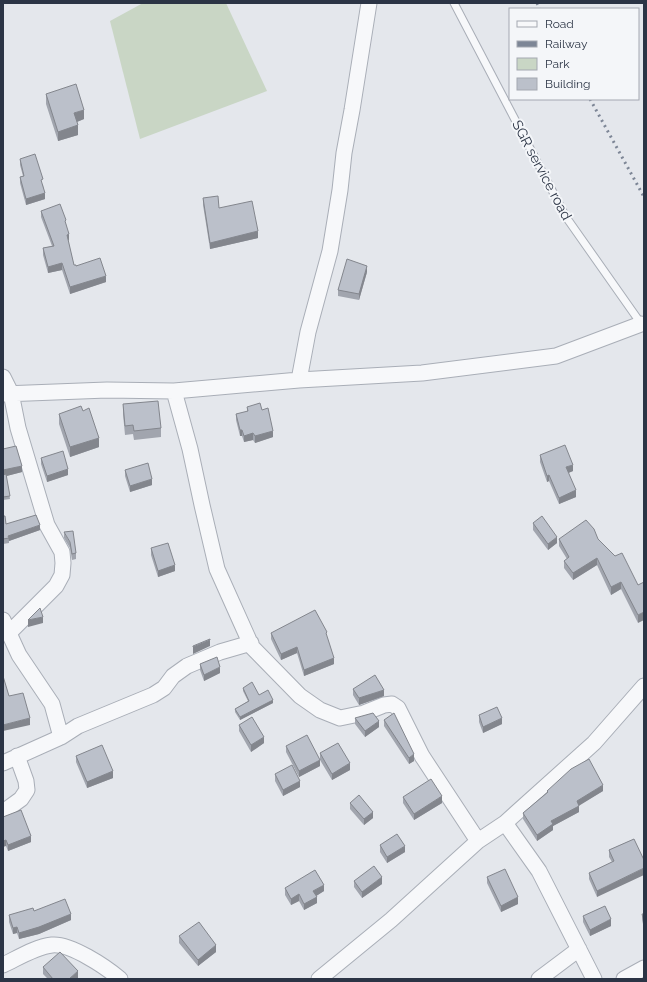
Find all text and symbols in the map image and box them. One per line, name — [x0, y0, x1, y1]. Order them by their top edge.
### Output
legend — [509, 8, 639, 100]
text: Road — [545, 17, 574, 31]
text: Railway — [545, 37, 588, 51]
text: Park — [545, 57, 570, 71]
text: Building — [545, 77, 591, 91]
street label: SGR service road — [509, 118, 575, 222]

